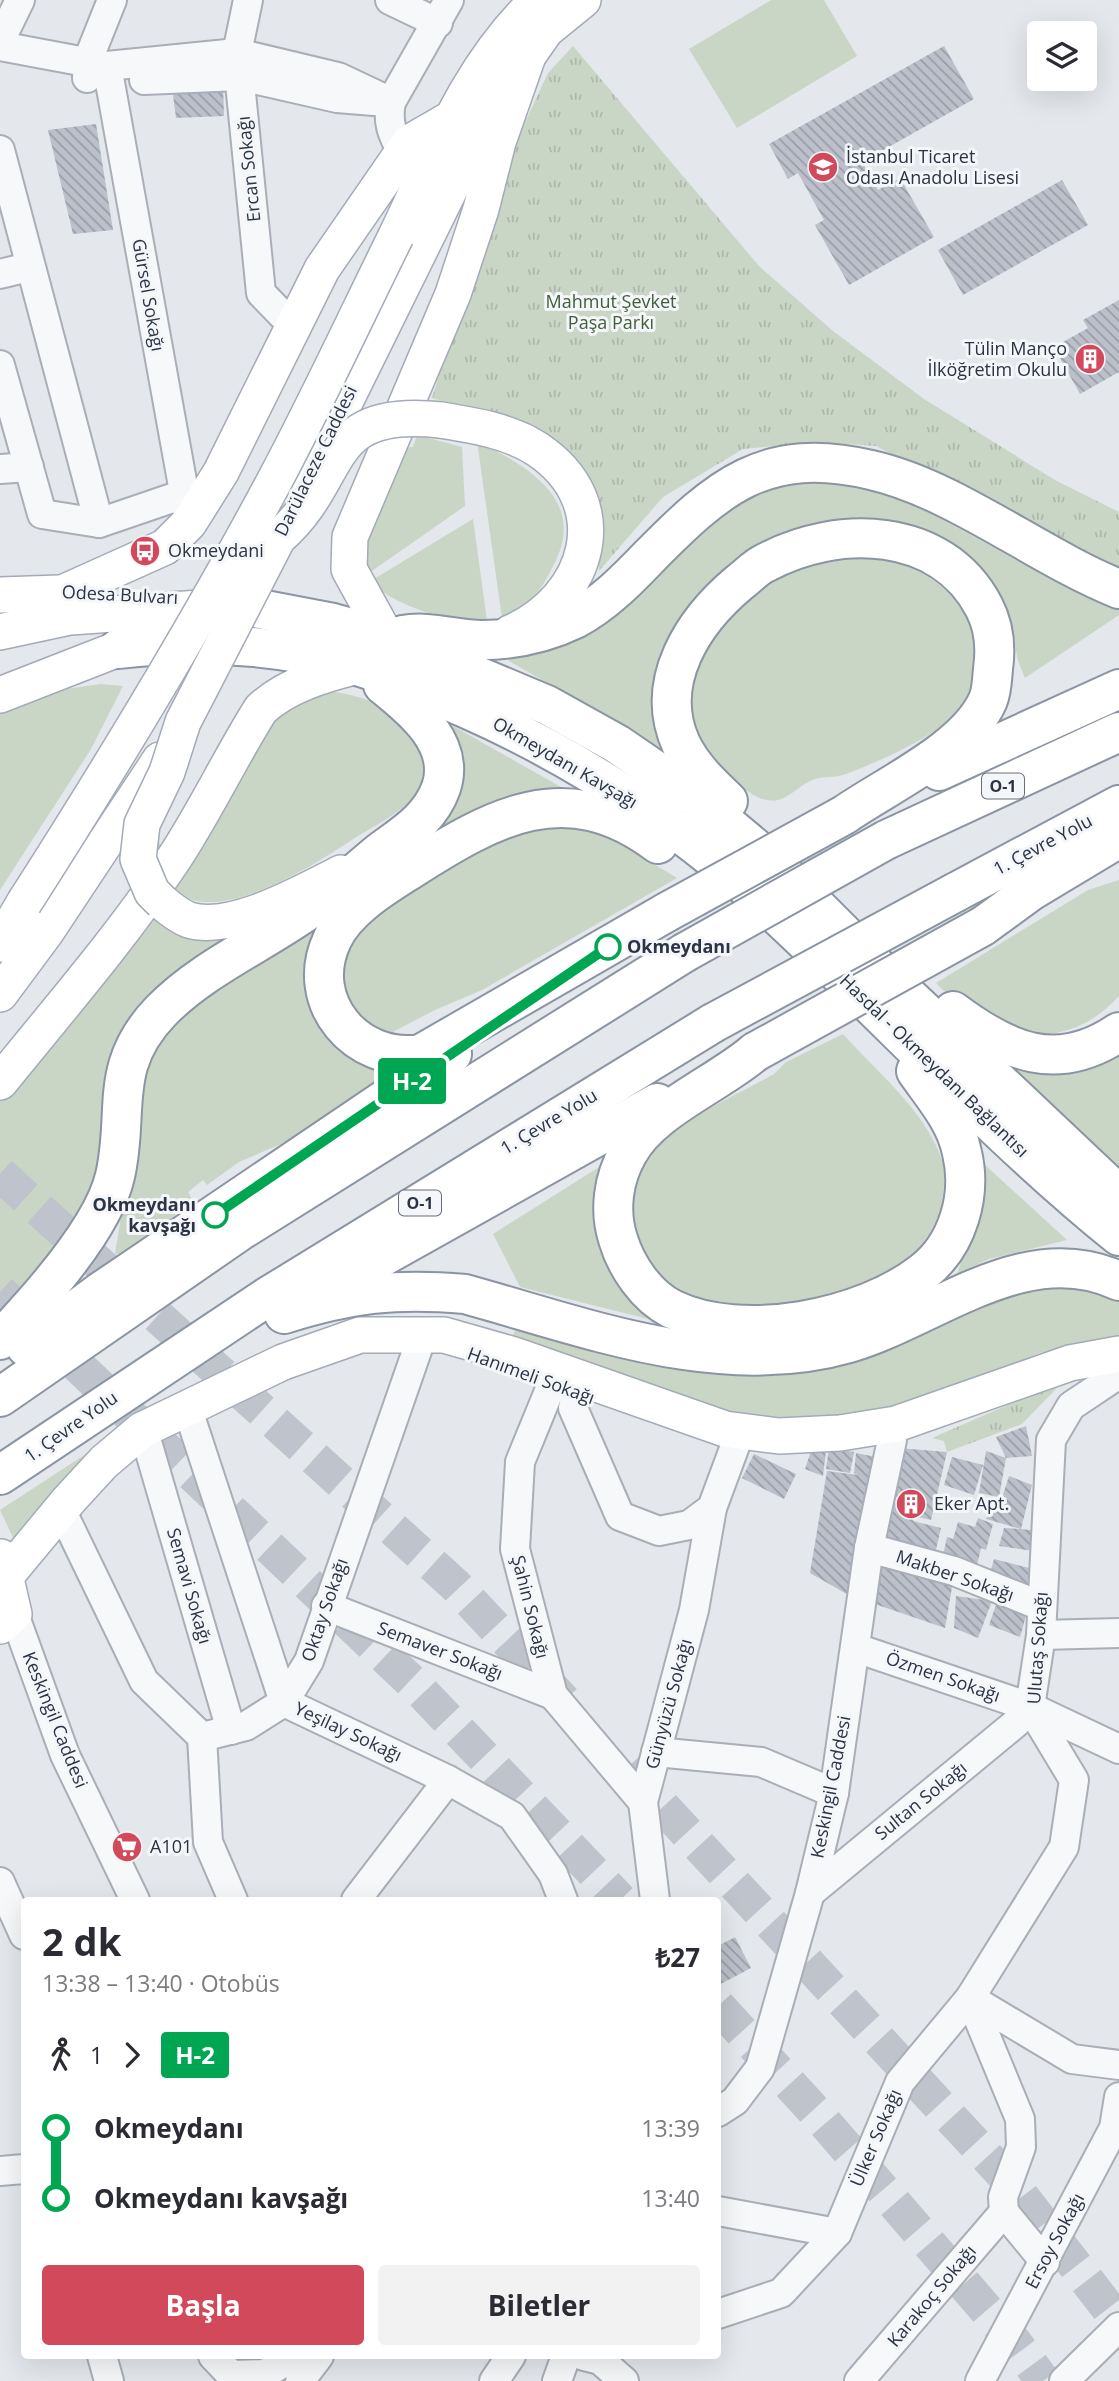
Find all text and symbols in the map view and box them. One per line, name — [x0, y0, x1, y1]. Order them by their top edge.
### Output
map controls — [1027, 21, 1097, 91]
button: layers — [1027, 21, 1097, 91]
street label: Ercan Sokağı — [231, 115, 265, 223]
place label: İstanbul Ticaret Odası Anadolu Lisesi — [846, 144, 1019, 189]
school or university icon: İstanbul Ticaret Odası Anadolu Lisesi — [806, 150, 840, 184]
street label: Gürsel Sokağı — [127, 237, 171, 353]
park label: Mahmut Şevket Paşa Parkı — [546, 289, 676, 334]
place label: Tülin Manço İlköğretim Okulu — [928, 336, 1067, 381]
building icon: Tülin Manço İlköğretim Okulu — [1073, 342, 1107, 376]
street label: Darülaceze Caddesi — [268, 381, 362, 540]
bus stop icon: Okmeydani — [128, 534, 162, 568]
place label: Okmeydani — [168, 538, 264, 562]
street label: Odesa Bulvarı — [61, 579, 179, 609]
street label: Okmeydanı Kavşağı — [489, 711, 642, 813]
road number: O-1 — [982, 774, 1024, 799]
street label: 1. Çevre Yolu — [989, 808, 1096, 880]
marker: Okmeydanı — [595, 934, 621, 960]
place label: Okmeydanı — [627, 934, 731, 958]
street label: Hasdal - Okmeydanı Bağlantısı — [835, 968, 1034, 1162]
line badge: H-2 — [372, 1058, 452, 1104]
text: H-2 — [392, 1064, 432, 1097]
street label: 1. Çevre Yolu — [496, 1083, 601, 1159]
road number: O-1 — [399, 1190, 441, 1216]
place label: Okmeydanı kavşağı — [92, 1192, 196, 1237]
marker: Okmeydanı kavşağı — [202, 1202, 228, 1228]
street label: Hanımeli Sokağı — [464, 1341, 598, 1409]
street label: 1. Çevre Yolu — [19, 1385, 122, 1467]
building icon: Eker Apt. — [894, 1487, 928, 1521]
place label: Eker Apt. — [934, 1491, 1009, 1515]
street label: Semavi Sokağı — [162, 1525, 218, 1646]
street label: Makber Sokağı — [893, 1544, 1018, 1606]
street label: Şahin Sokağı — [507, 1553, 555, 1661]
street label: Oktay Sokağı — [295, 1555, 353, 1665]
street label: Ulutaş Sokağı — [1021, 1591, 1053, 1705]
street label: Semaver Sokağı — [374, 1615, 506, 1685]
street label: Günyüzü Sokağı — [639, 1636, 697, 1771]
street label: Özmen Sokağı — [883, 1645, 1004, 1707]
street label: Keskingil Caddesi — [18, 1648, 94, 1791]
street label: Yeşilay Sokağı — [291, 1696, 406, 1766]
street label: Keskingil Caddesi — [804, 1713, 856, 1860]
street label: Sultan Sokağı — [869, 1756, 971, 1845]
supermarket icon: A101 — [110, 1830, 144, 1864]
place label: A101 — [150, 1834, 192, 1858]
text: 2 dk — [42, 1915, 121, 1967]
text: ₺27 — [655, 1939, 700, 1975]
text: 13:38 – 13:40 · Otobüs — [42, 1967, 280, 1999]
icon: walk — [42, 2036, 80, 2074]
icon: forward — [113, 2036, 151, 2074]
text: H-2 — [175, 2038, 215, 2071]
text: 1 — [90, 2039, 103, 2071]
street label: Ülker Sokağı — [844, 2085, 906, 2190]
text: Okmeydanı — [94, 2110, 244, 2146]
text: 13:39 — [641, 2112, 700, 2144]
text: Okmeydanı kavşağı — [94, 2180, 348, 2216]
text: 13:40 — [641, 2182, 700, 2214]
street label: Ersoy Sokağı — [1019, 2189, 1089, 2292]
street label: Karakoç Sokağı — [881, 2239, 981, 2352]
button: Başla — [42, 2265, 364, 2345]
button: Biletler — [378, 2265, 700, 2345]

